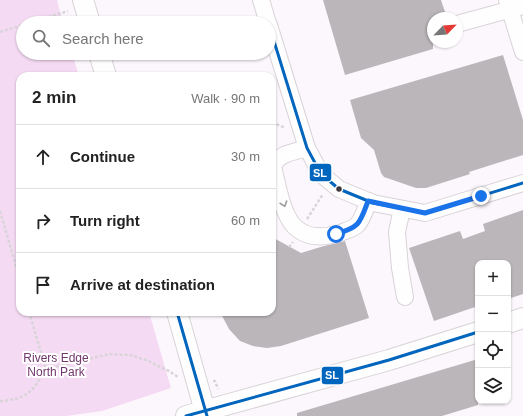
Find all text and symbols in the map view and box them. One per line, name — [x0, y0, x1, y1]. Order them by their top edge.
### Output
north arrow — [427, 12, 463, 48]
search box — [16, 16, 276, 60]
icon: search — [30, 27, 52, 49]
text: Search here — [62, 30, 144, 47]
text: 2 min — [32, 88, 76, 107]
text: Walk · 90 m — [191, 91, 260, 106]
icon: ahead — [32, 146, 54, 168]
text: Continue — [70, 148, 135, 165]
text: 30 m — [231, 149, 260, 164]
line badge: SL — [309, 163, 332, 182]
text: SL — [313, 167, 327, 179]
unlabelled marker — [334, 184, 344, 194]
route end — [472, 187, 490, 205]
one-way arrow — [279, 201, 288, 208]
icon: right — [32, 210, 54, 232]
text: Turn right — [70, 212, 140, 229]
text: 60 m — [231, 213, 260, 228]
route start — [327, 225, 345, 243]
map controls — [475, 260, 511, 404]
button: + — [475, 260, 511, 296]
icon: arrive — [32, 274, 54, 296]
text: Arrive at destination — [70, 276, 215, 293]
button: − — [475, 296, 511, 332]
button: locate — [475, 332, 511, 368]
park label: Rivers Edge North Park — [23, 351, 89, 379]
line badge: SL — [321, 366, 344, 385]
button: layers — [475, 368, 511, 404]
text: SL — [325, 369, 339, 381]

